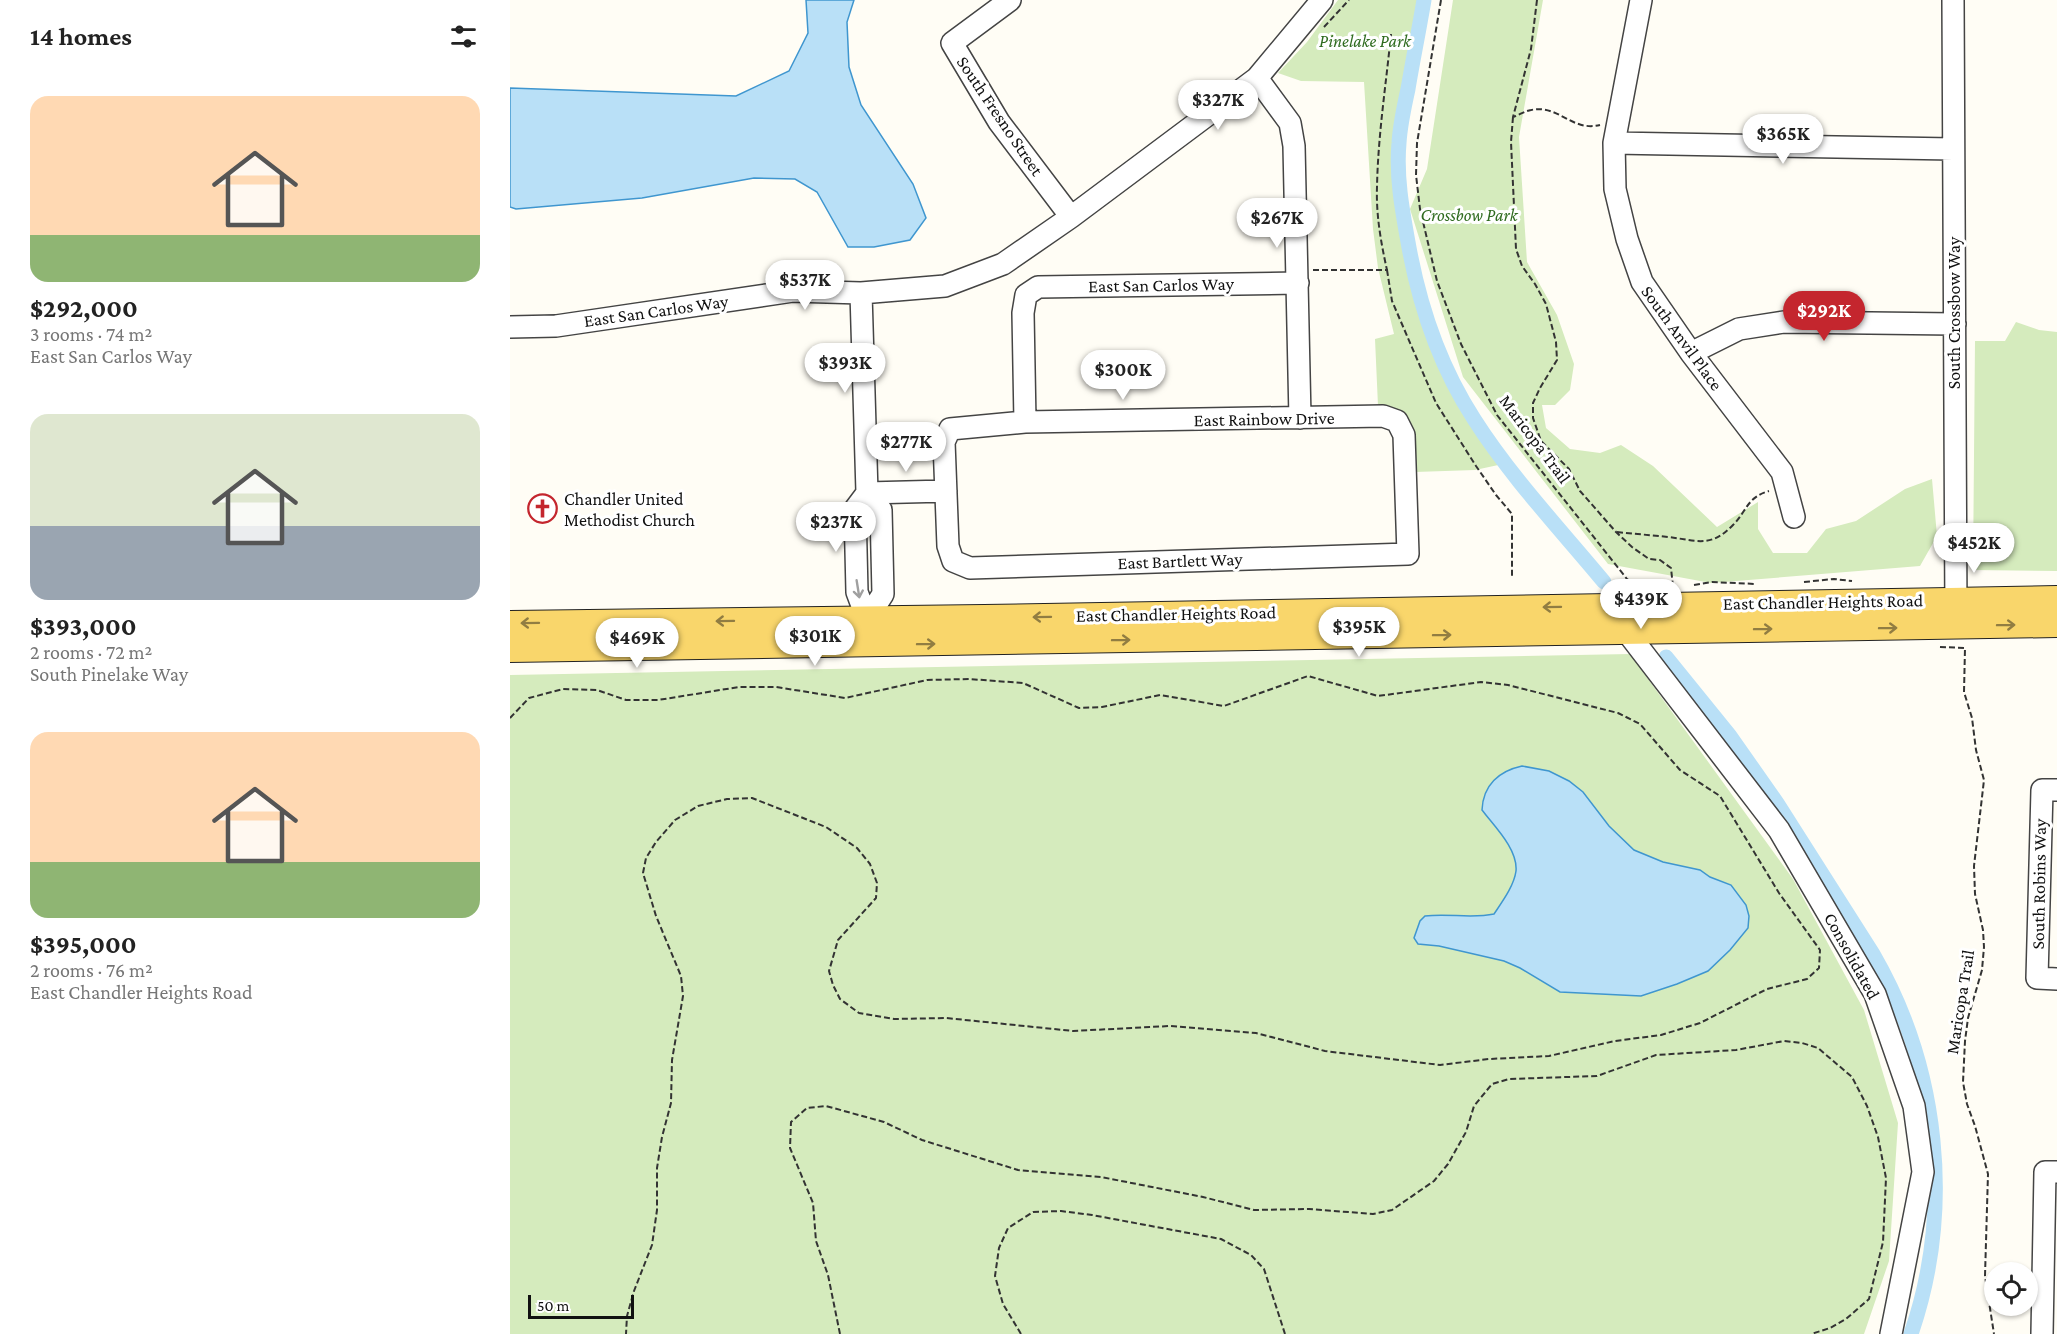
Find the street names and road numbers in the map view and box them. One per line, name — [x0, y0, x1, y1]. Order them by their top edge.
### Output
street label: South Fresno Street — [953, 52, 1048, 180]
street label: South Crossbow Way — [1944, 236, 1964, 389]
street label: East San Carlos Way — [1088, 274, 1235, 296]
street label: South Anvil Place — [1637, 282, 1727, 394]
street label: East San Carlos Way — [582, 291, 730, 331]
street label: Maricopa Trail — [1495, 391, 1575, 487]
street label: East Rainbow Drive — [1193, 408, 1335, 430]
street label: East Bartlett Way — [1117, 549, 1244, 573]
street label: East Chandler Heights Road — [1723, 590, 1924, 614]
street label: East Chandler Heights Road — [1076, 602, 1277, 626]
street label: South Robins Way — [2028, 818, 2050, 950]
street label: Consolidated — [1820, 909, 1884, 1003]
street label: Maricopa Trail — [1942, 948, 1978, 1056]

